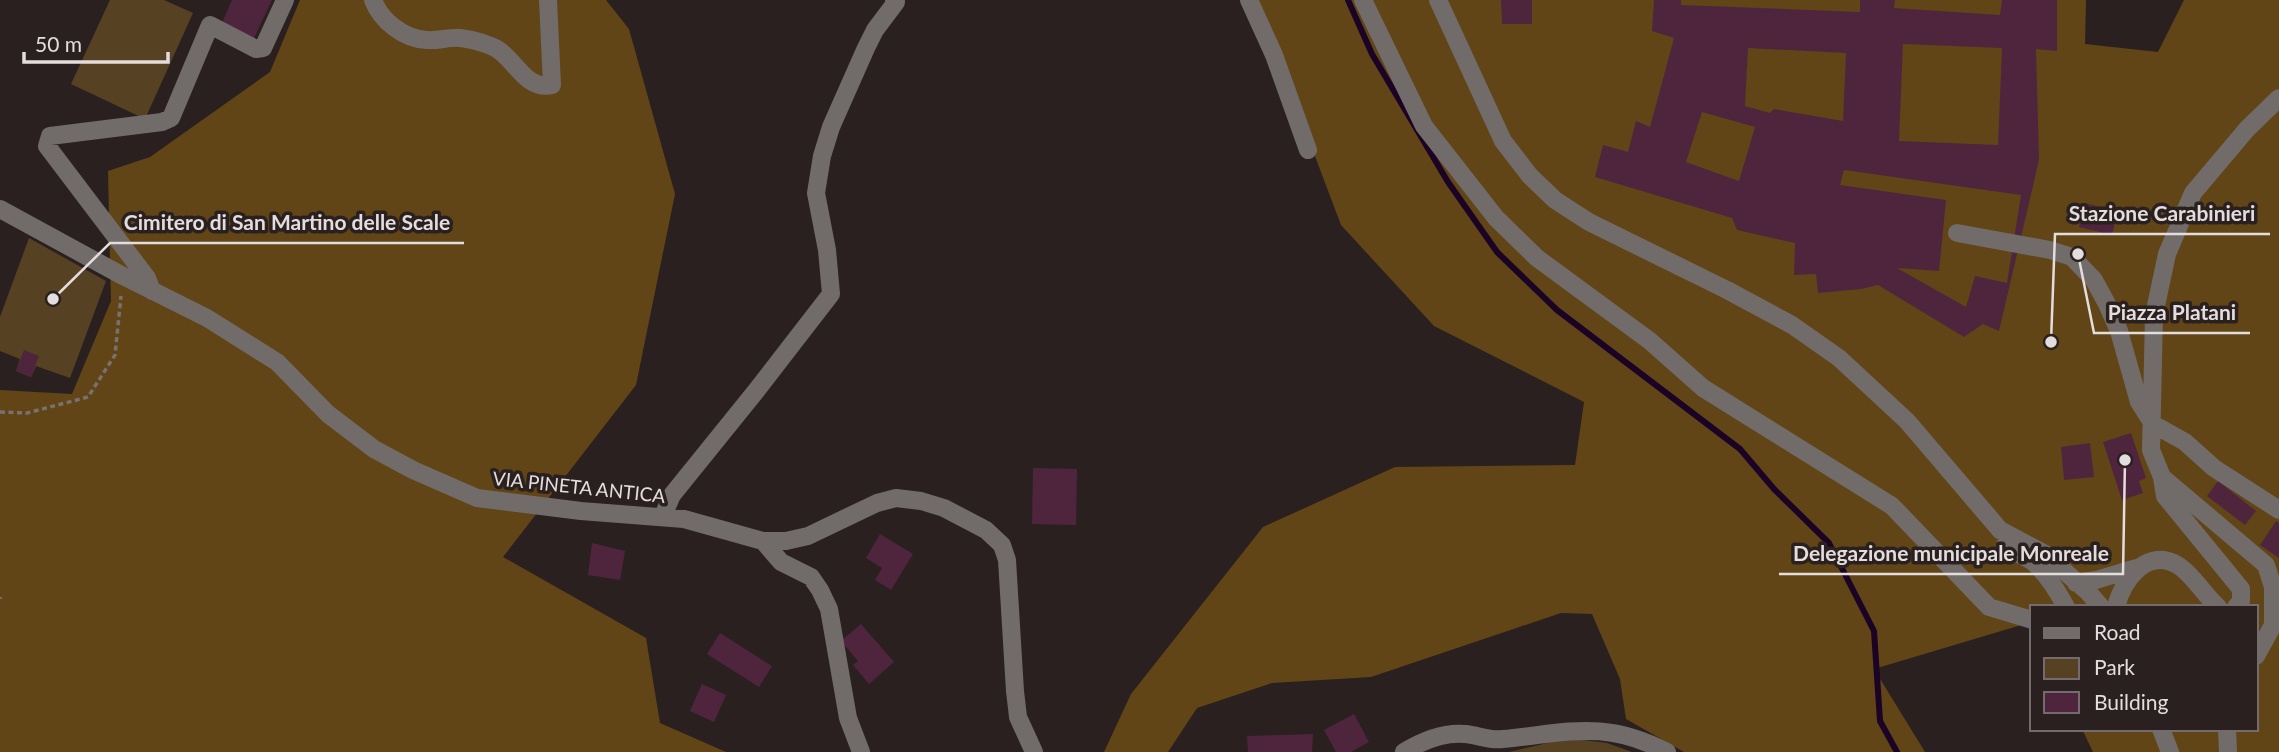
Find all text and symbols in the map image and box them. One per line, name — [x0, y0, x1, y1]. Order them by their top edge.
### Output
scale bar — [24, 21, 168, 65]
text: 50 m — [35, 31, 82, 56]
callout: Stazione Carabinieri — [2055, 192, 2270, 234]
text: Stazione Carabinieri — [2069, 200, 2255, 225]
callout: Cimitero di San Martino delle Scale — [110, 201, 464, 243]
text: Cimitero di San Martino delle Scale — [124, 209, 450, 234]
callout: Piazza Platani — [2094, 291, 2250, 333]
text: Piazza Platani — [2108, 299, 2236, 324]
street label: VIA PINETA ANTICA — [492, 466, 667, 507]
callout: Delegazione municipale Monreale — [1779, 532, 2123, 574]
text: Delegazione municipale Monreale — [1793, 540, 2109, 565]
legend — [2030, 605, 2258, 731]
text: Road — [2094, 619, 2141, 644]
text: Park — [2094, 654, 2135, 679]
text: Building — [2094, 689, 2169, 714]

